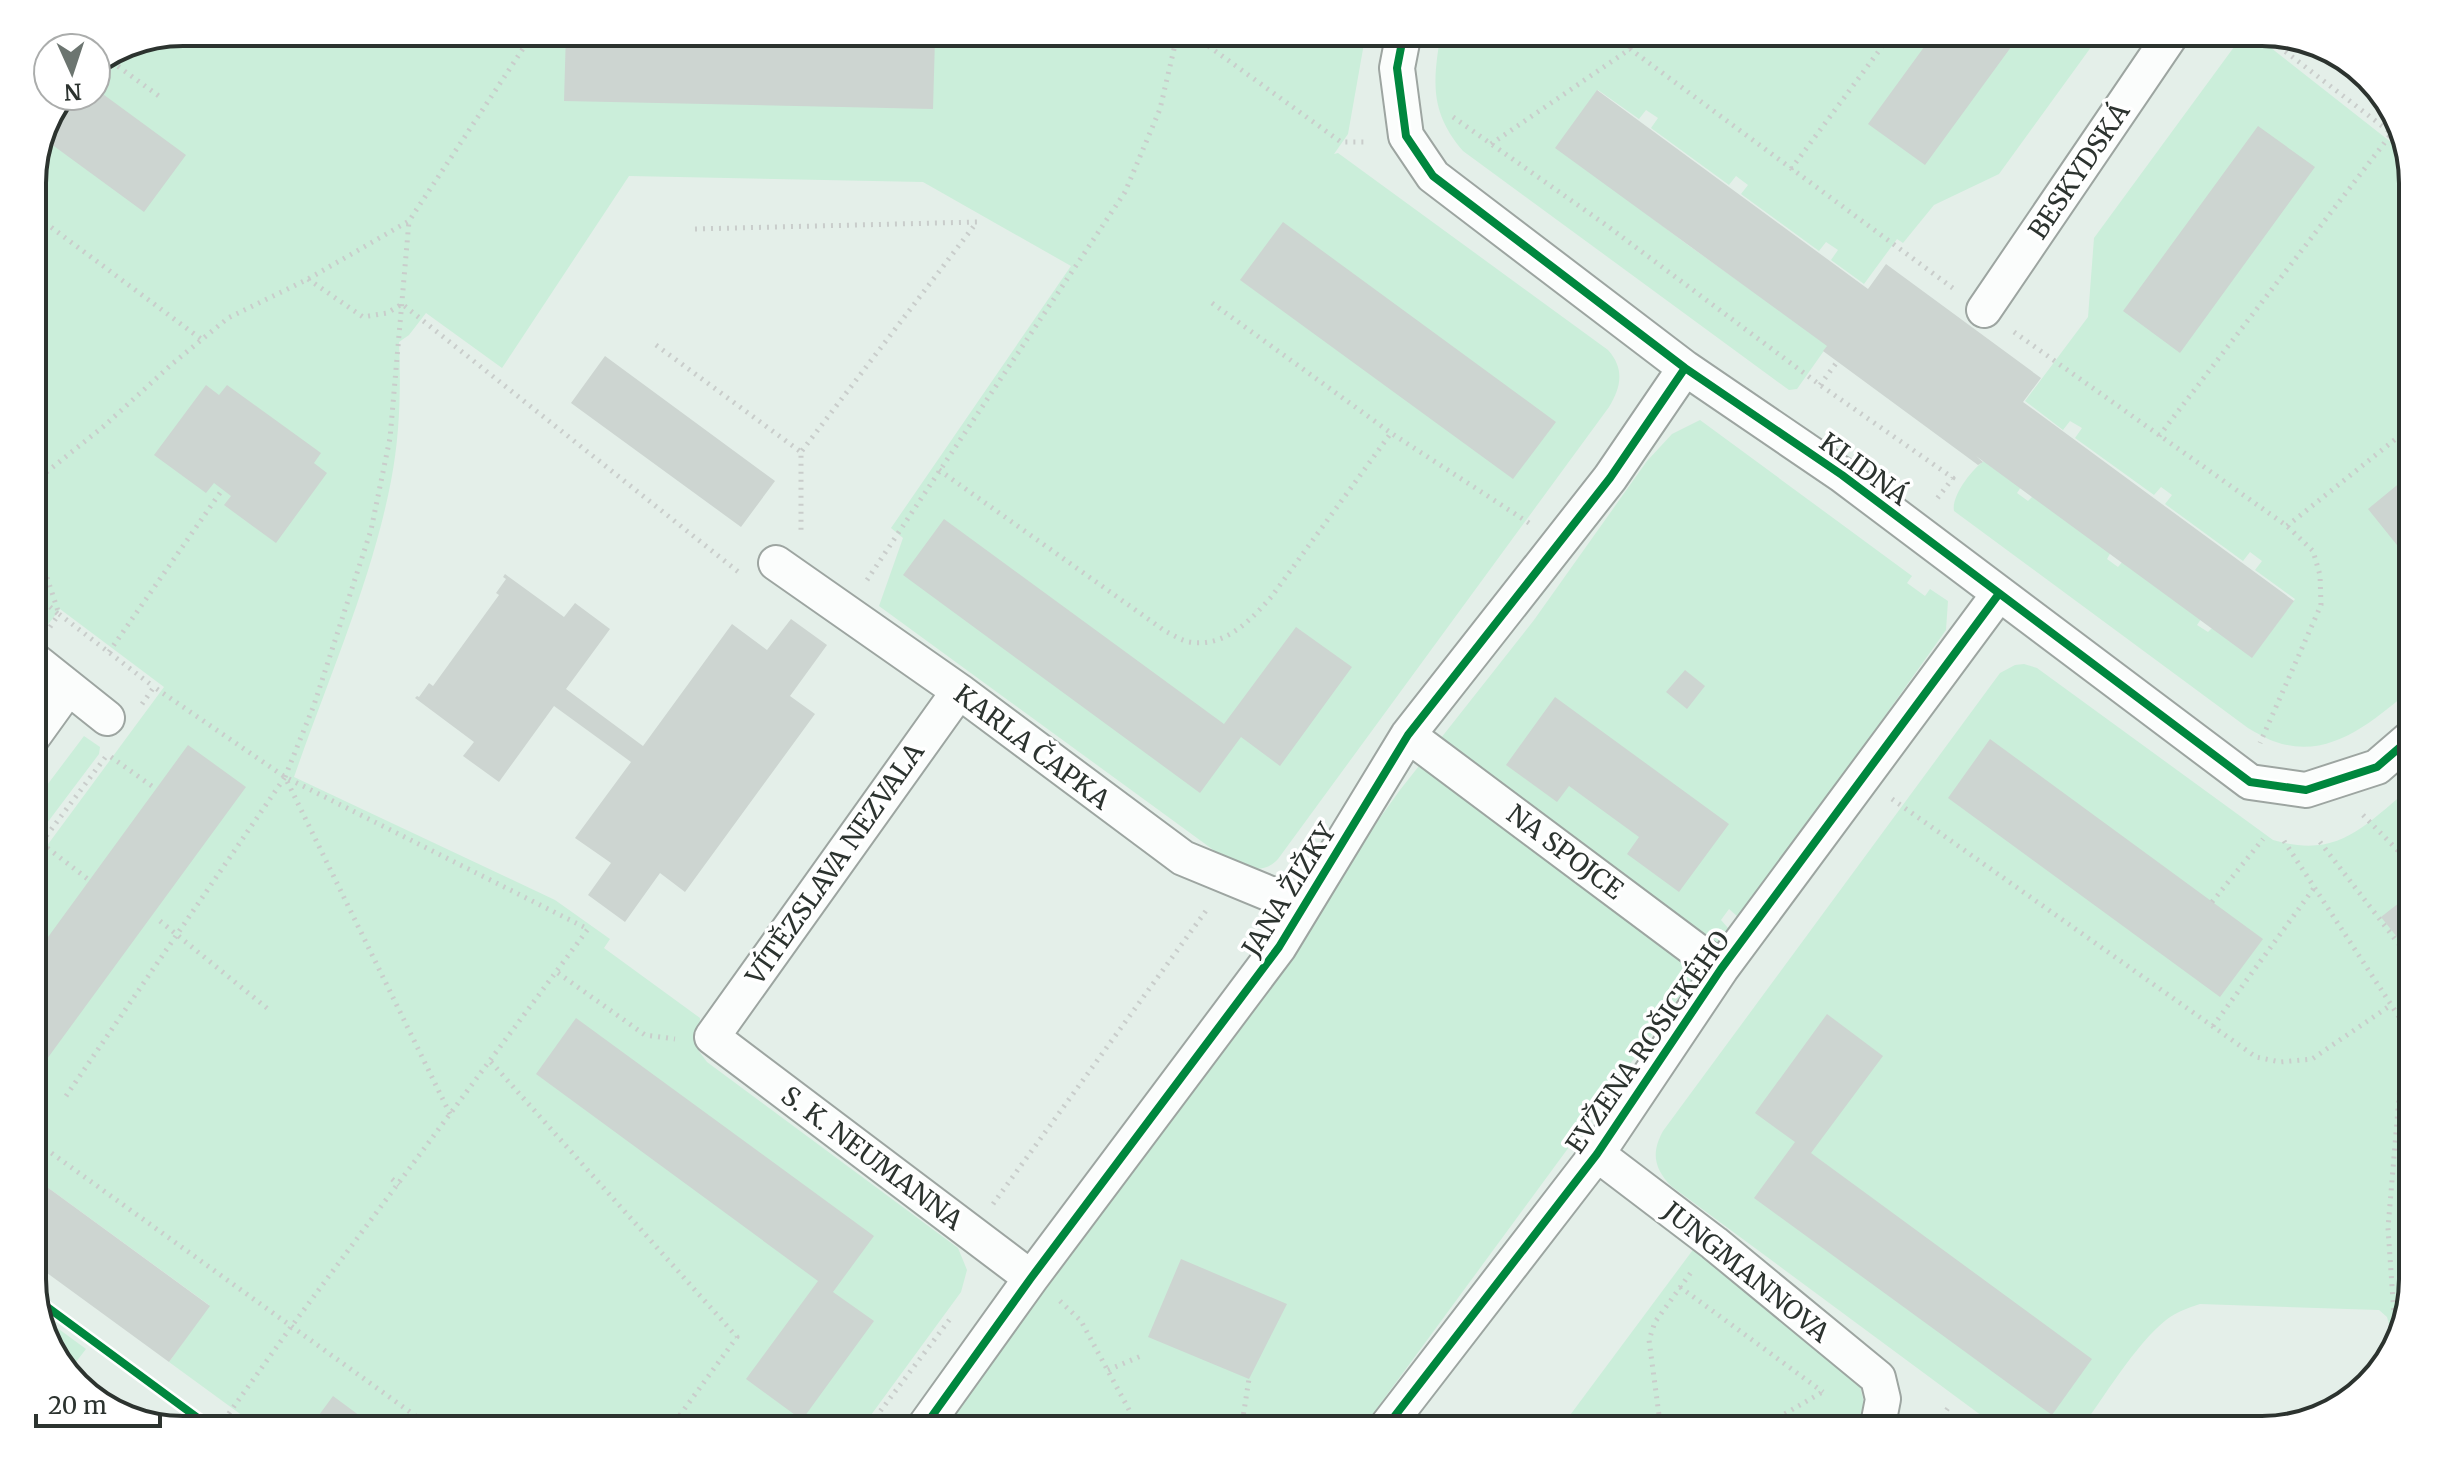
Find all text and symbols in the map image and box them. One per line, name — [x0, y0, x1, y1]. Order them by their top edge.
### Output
north arrow — [32, 32, 112, 112]
text: N — [63, 78, 82, 106]
street label: BESKYDSKÁ — [2020, 95, 2137, 245]
street label: KLIDNÁ — [1813, 425, 1916, 512]
street label: KARLA ČAPKA — [948, 677, 1117, 816]
street label: VÍTĚZSLAVA NEZVALA — [737, 735, 931, 992]
street label: NA SPOJCE — [1501, 797, 1630, 906]
street label: JANA ŽIŽKY — [1234, 816, 1343, 963]
street label: EVŽENA ROŠICKÉHO — [1558, 924, 1737, 1159]
street label: S. K. NEUMANNA — [775, 1079, 970, 1237]
street label: JUNGMANNOVA — [1655, 1194, 1837, 1349]
scale bar — [36, 1378, 160, 1428]
text: 20 m — [48, 1390, 107, 1421]

